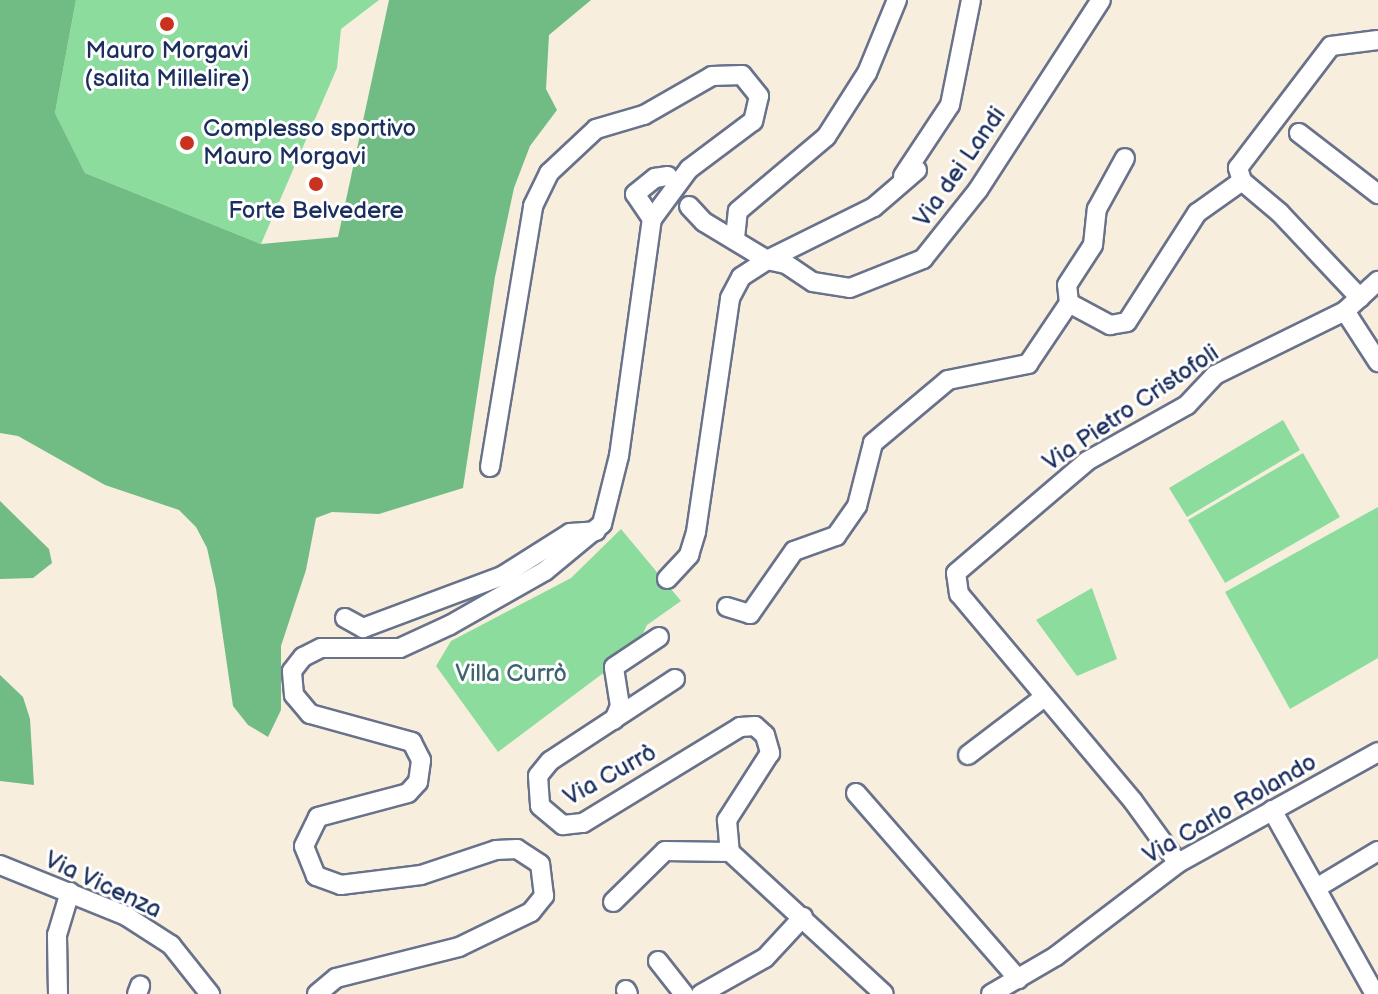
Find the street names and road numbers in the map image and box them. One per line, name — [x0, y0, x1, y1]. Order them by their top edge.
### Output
street label: Via dei Landi — [908, 101, 1012, 233]
street label: Via Pietro Cristofoli — [1038, 339, 1224, 477]
street label: Via Currò — [559, 738, 661, 812]
street label: Via Carlo Rolando — [1138, 748, 1322, 870]
street label: Via Vicenza — [40, 845, 166, 925]

